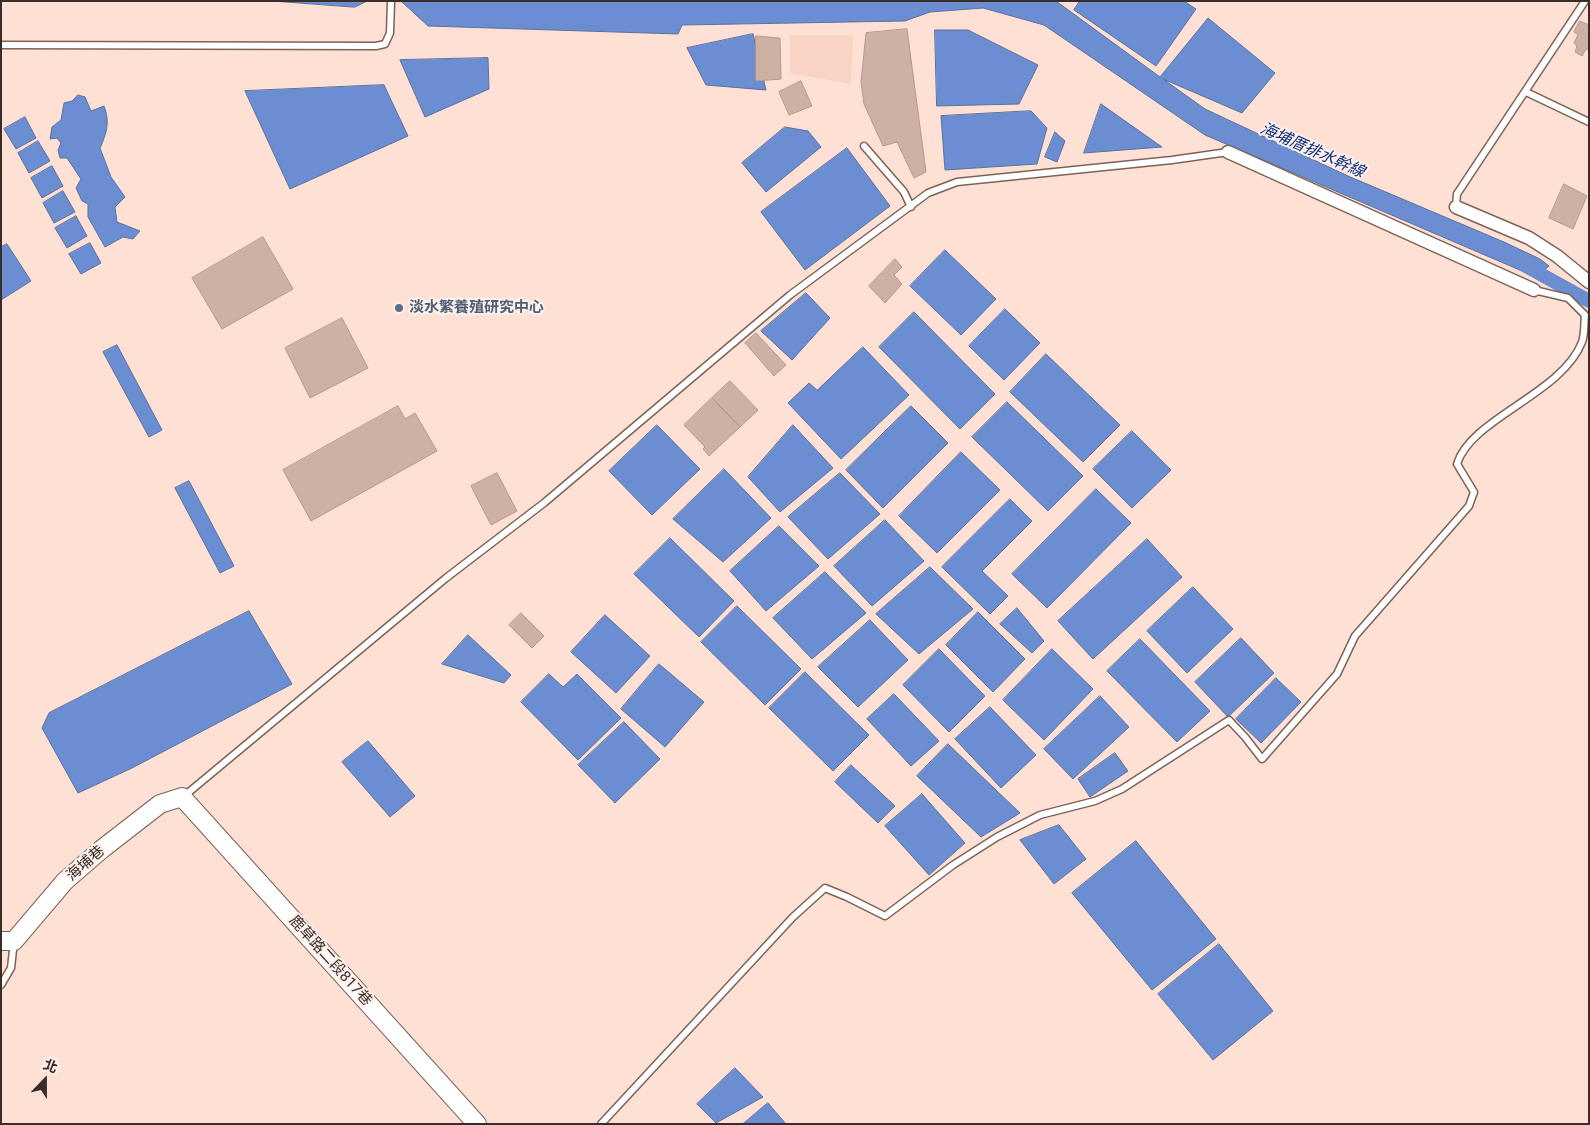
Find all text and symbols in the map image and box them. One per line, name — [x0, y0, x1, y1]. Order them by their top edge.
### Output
water label: 海埔厝排水幹線 — [1257, 119, 1367, 183]
place label: 淡水繁養殖研究中心 — [409, 299, 544, 317]
marker: 淡水繁養殖研究中心 — [393, 302, 405, 314]
street label: 海埔巷 — [63, 842, 109, 886]
street label: 鹿草路二段817巷 — [285, 912, 375, 1010]
north arrow — [20, 1055, 70, 1105]
text: 北 — [41, 1056, 60, 1076]

